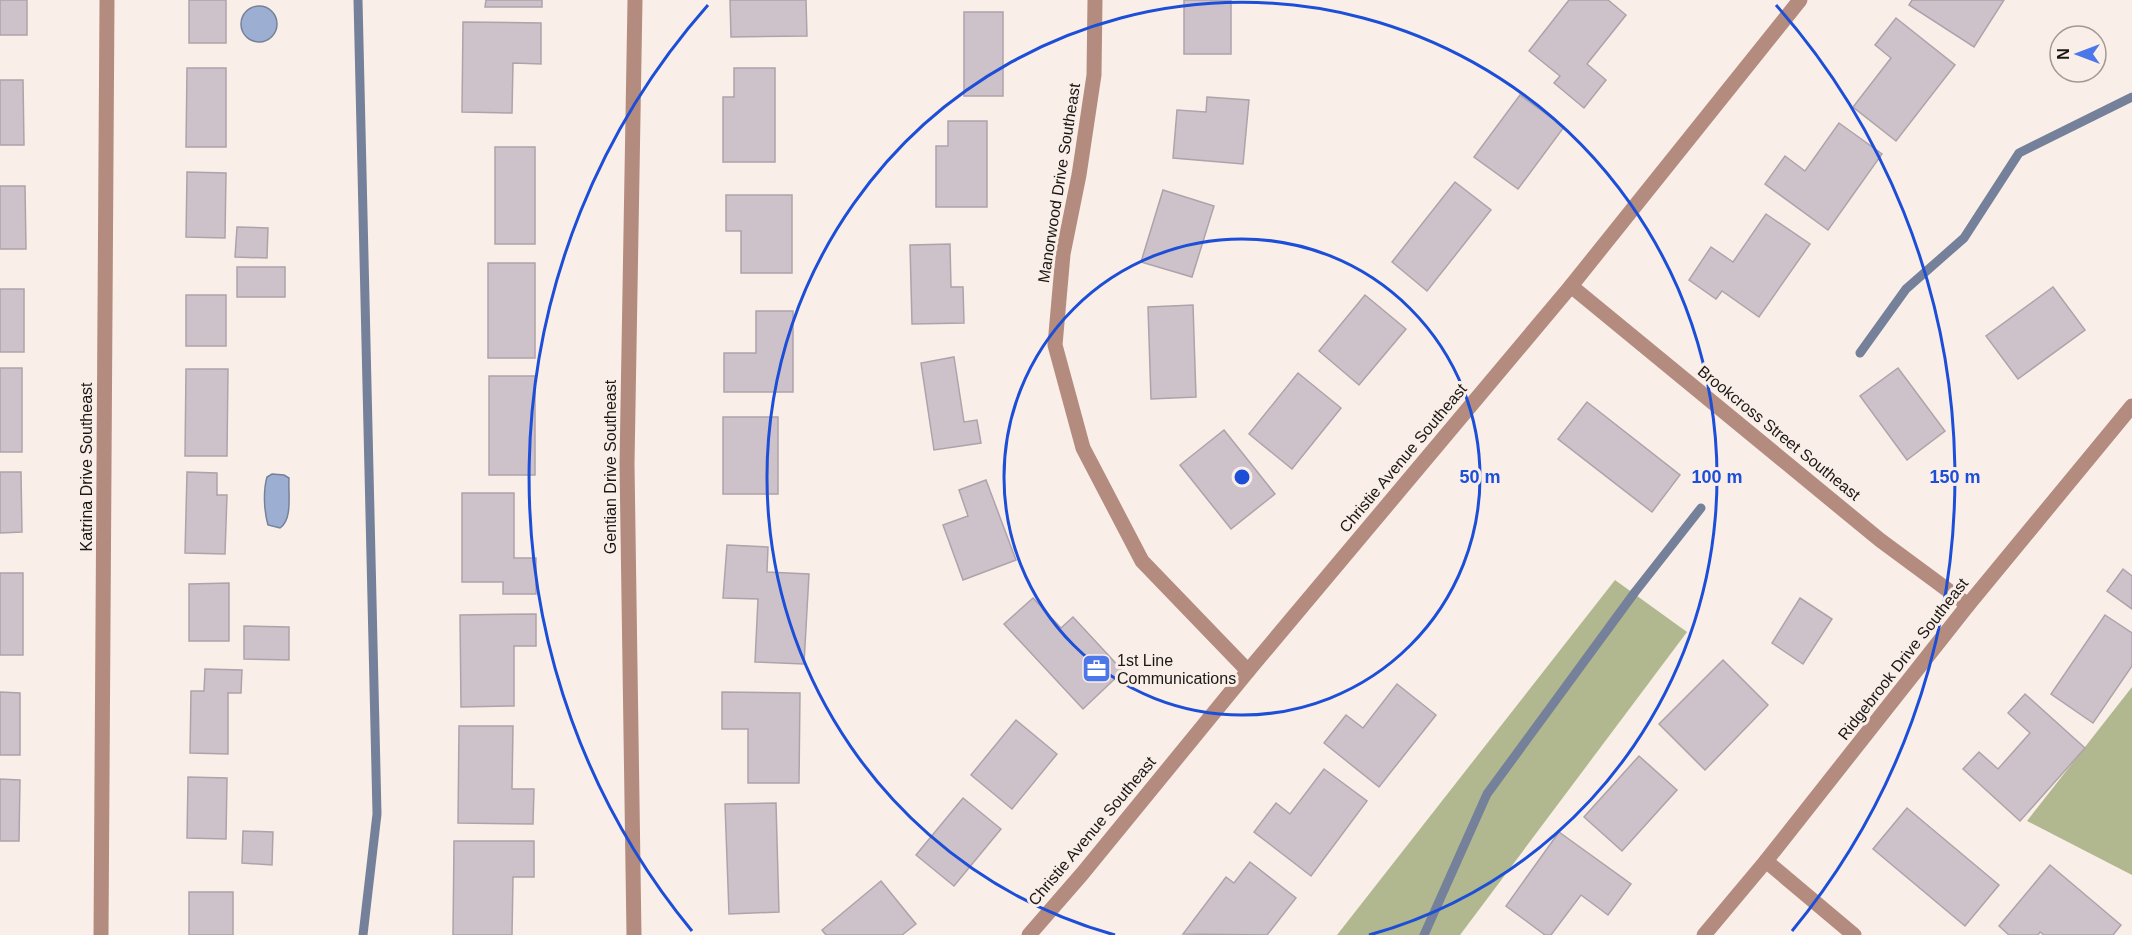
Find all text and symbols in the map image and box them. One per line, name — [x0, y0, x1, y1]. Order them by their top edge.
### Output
north arrow — [2048, 24, 2108, 84]
text: N — [2055, 48, 2072, 60]
street label: Manorwood Drive Southeast — [1035, 81, 1083, 284]
street label: Brookcross Street Southeast — [1695, 362, 1864, 504]
street label: Gentian Drive Southeast — [602, 379, 619, 554]
street label: Christie Avenue Southeast — [1336, 380, 1470, 536]
street label: Katrina Drive Southeast — [78, 382, 95, 551]
centre of rings — [1232, 467, 1252, 487]
text: 50 m — [1459, 467, 1501, 487]
text: 100 m — [1691, 467, 1743, 487]
text: 150 m — [1929, 467, 1981, 487]
street label: Ridgebrook Drive Southeast — [1835, 574, 1972, 743]
place label: 1st Line Communications — [1117, 652, 1236, 687]
office icon: 1st Line Communications — [1080, 653, 1112, 685]
street label: Christie Avenue Southeast — [1025, 753, 1159, 909]

